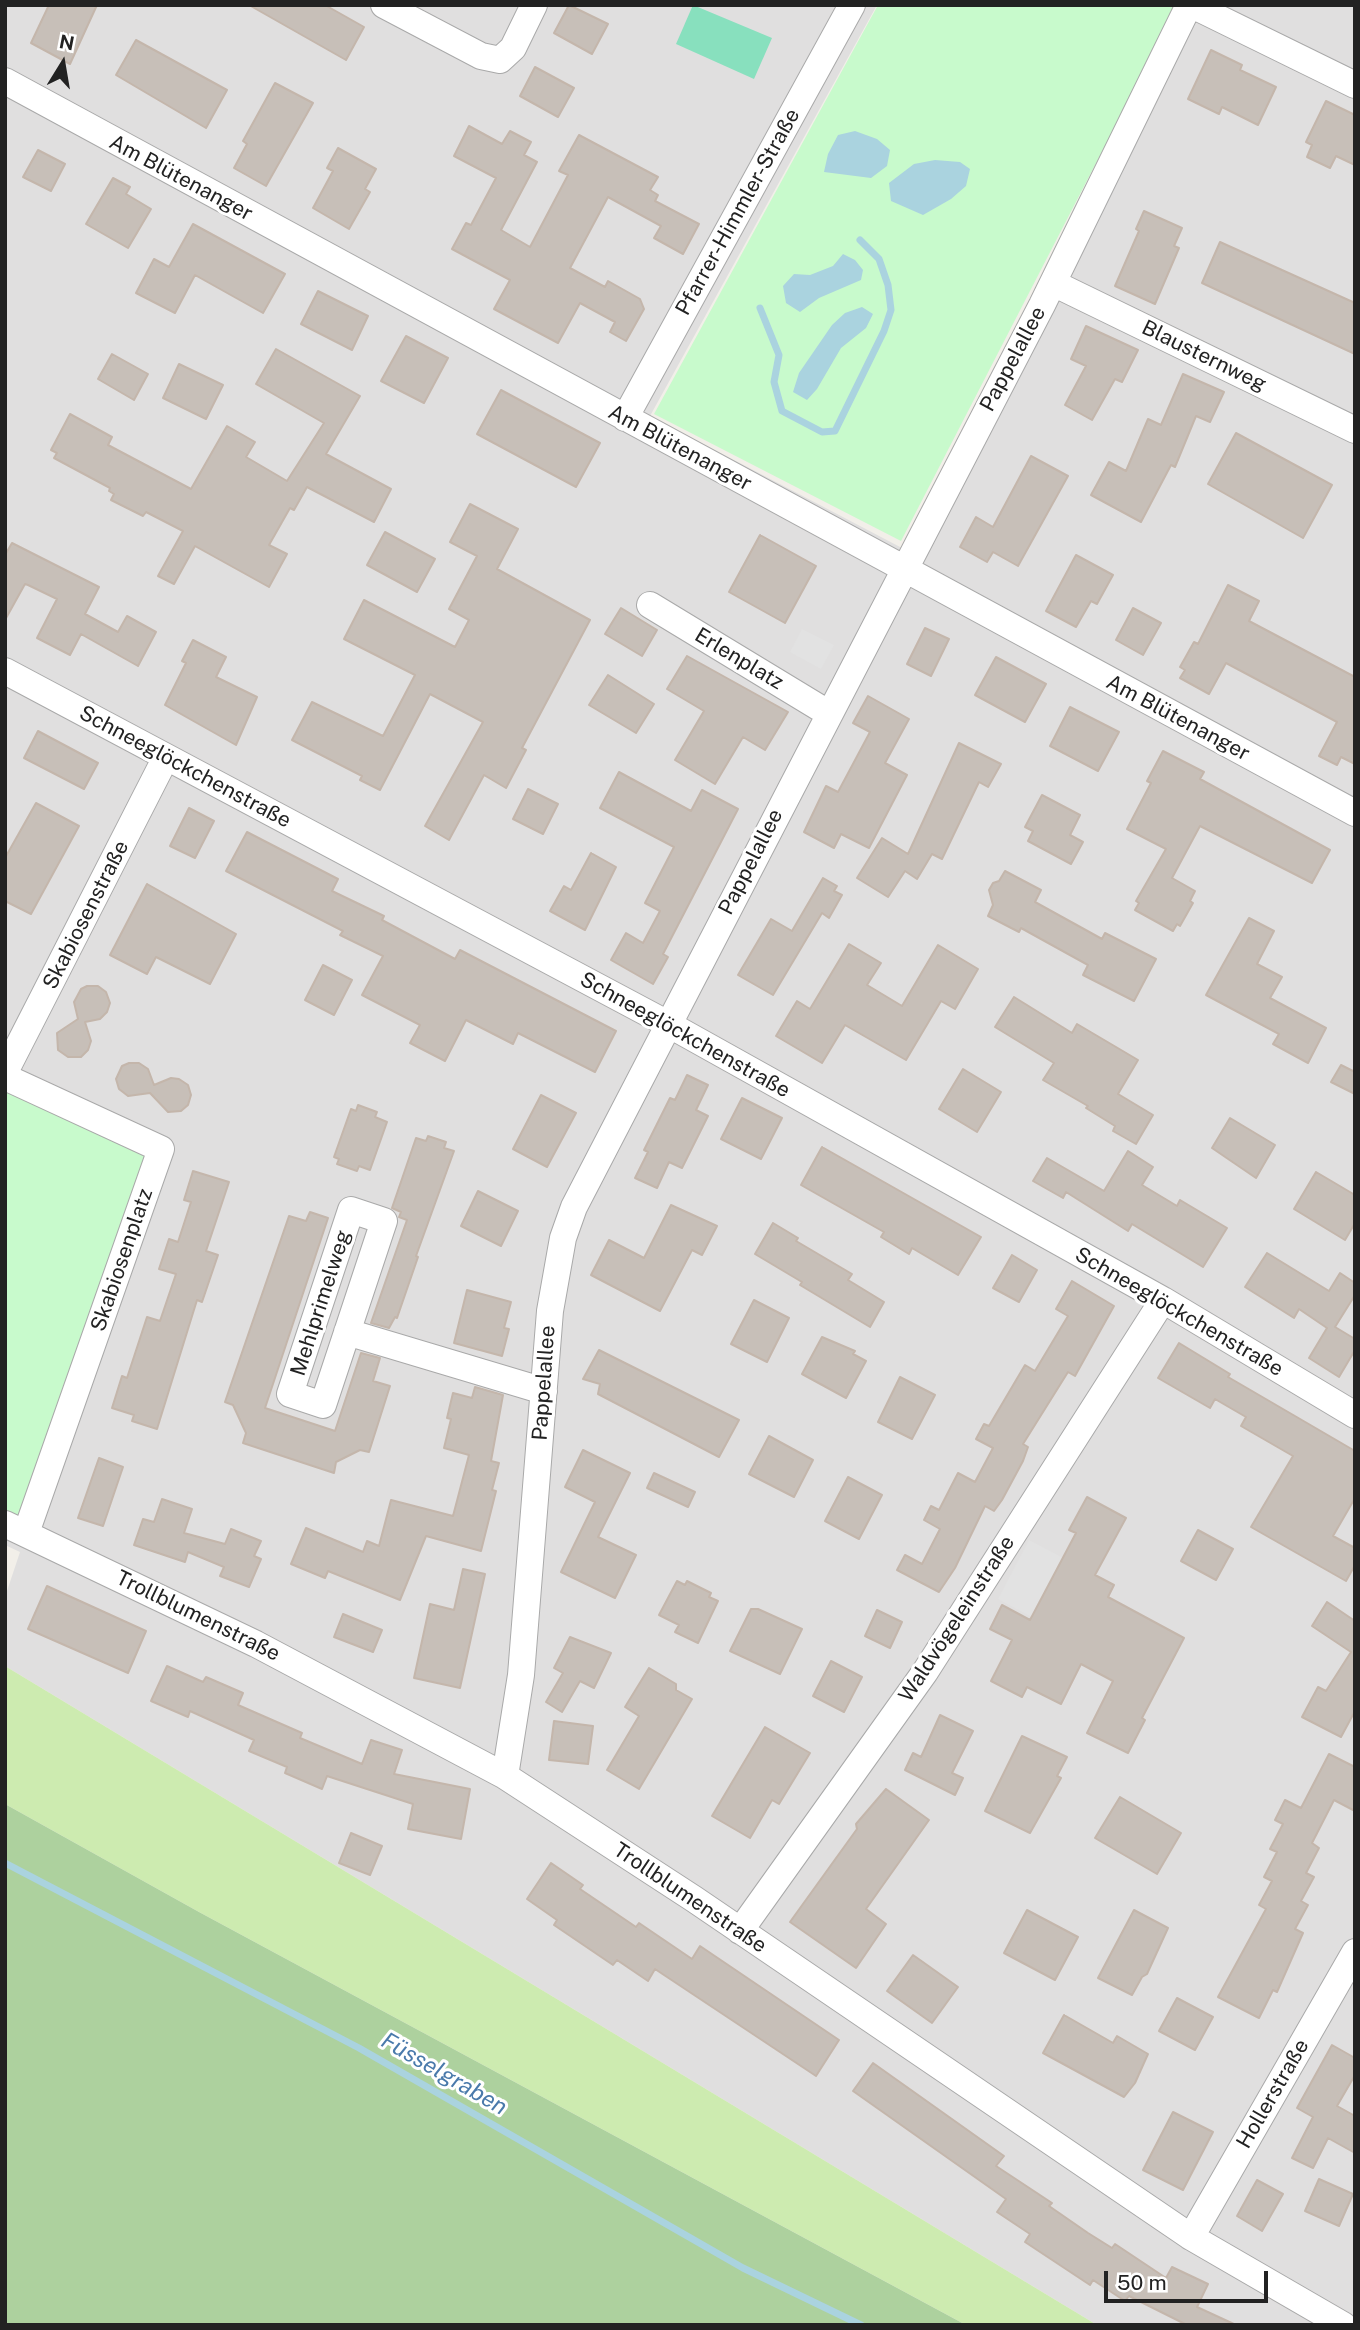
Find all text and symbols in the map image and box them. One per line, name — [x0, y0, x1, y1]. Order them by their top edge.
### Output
north arrow — [28, 28, 98, 98]
text: N — [58, 30, 76, 55]
street label: Pfarrer-Himmler-Straße — [671, 104, 805, 320]
street label: Am Blütenanger — [105, 130, 257, 226]
street label: Pappelallee — [975, 302, 1051, 416]
street label: Blausternweg — [1138, 315, 1270, 397]
street label: Am Blütenanger — [604, 400, 756, 496]
street label: Erlenplatz — [690, 623, 788, 695]
street label: Am Blütenanger — [1102, 670, 1254, 766]
street label: Schneeglöckchenstraße — [75, 700, 295, 834]
street label: Pappelallee — [714, 805, 788, 919]
street label: Skabiosenstraße — [38, 836, 134, 994]
street label: Schneeglöckchenstraße — [576, 967, 794, 1103]
street label: Skabiosenplatz — [86, 1185, 158, 1335]
street label: Mehlprimelweg — [286, 1227, 356, 1379]
street label: Schneeglöckchenstraße — [1070, 1242, 1288, 1382]
street label: Pappelallee — [527, 1325, 561, 1441]
street label: Waldvögeleinstraße — [894, 1531, 1020, 1707]
street label: Trollblumenstraße — [112, 1565, 284, 1667]
street label: Trollblumenstraße — [609, 1837, 771, 1959]
water label: Füsselgraben — [376, 2027, 512, 2121]
street label: Hollerstraße — [1232, 2035, 1314, 2153]
scale bar — [1108, 2256, 1272, 2300]
text: 50 m — [1117, 2270, 1167, 2295]

